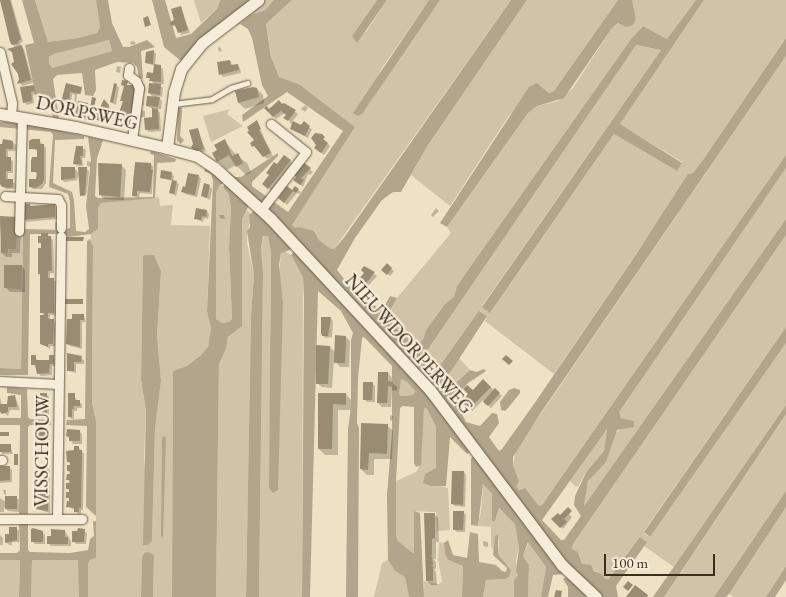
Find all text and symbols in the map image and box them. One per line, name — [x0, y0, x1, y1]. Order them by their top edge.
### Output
street label: DORPSWEG — [34, 91, 140, 135]
street label: NIEUWDORPERWEG — [340, 269, 478, 419]
street label: VISSCHOUW — [30, 395, 54, 507]
scale bar — [606, 544, 717, 576]
text: 100 m — [612, 553, 648, 572]

